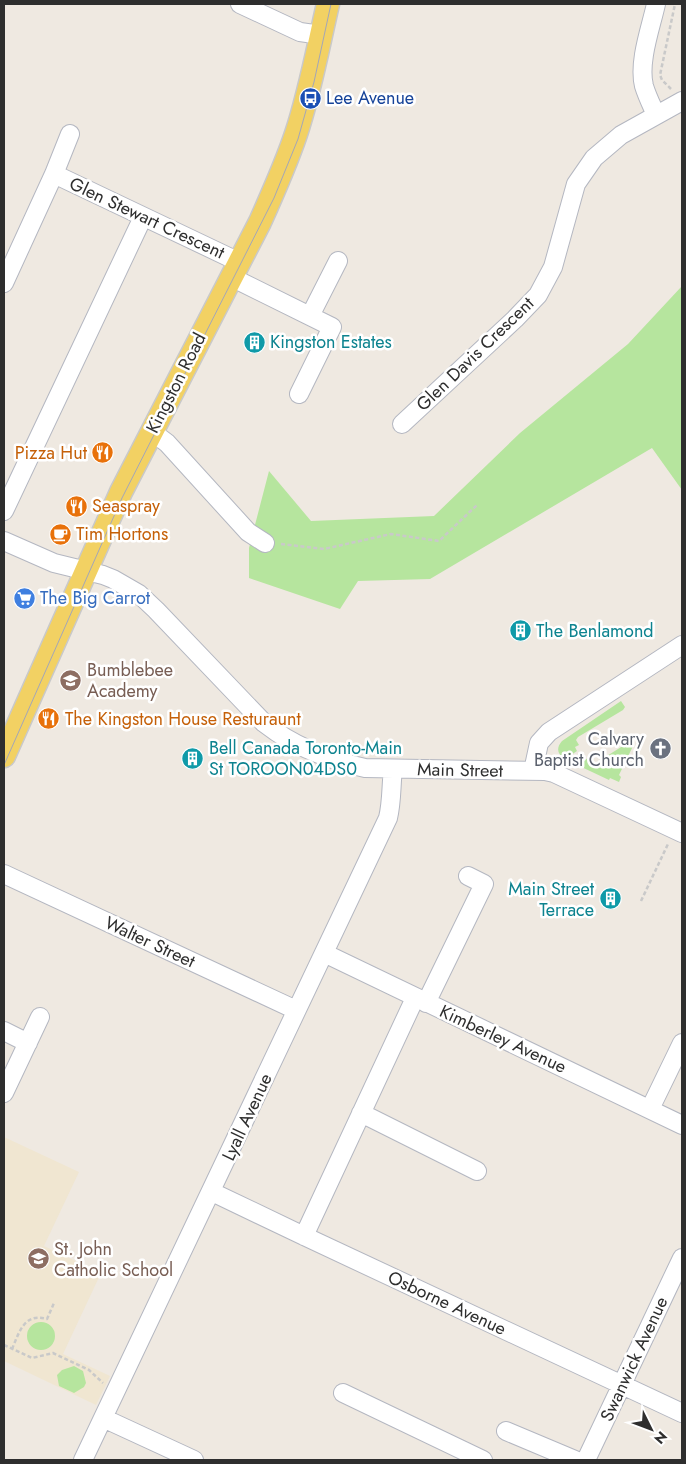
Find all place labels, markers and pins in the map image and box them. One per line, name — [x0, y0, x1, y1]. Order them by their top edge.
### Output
place label: Lee Avenue — [326, 85, 414, 111]
bus stop icon: Lee Avenue — [298, 86, 322, 110]
place label: Kingston Estates — [270, 329, 392, 355]
building icon: Kingston Estates — [242, 330, 266, 354]
place label: Pizza Hut — [15, 440, 88, 466]
restaurant icon: Pizza Hut — [91, 441, 115, 465]
place label: Seaspray — [92, 493, 160, 519]
restaurant icon: Seaspray — [64, 494, 88, 518]
place label: Tim Hortons — [76, 521, 168, 547]
cafe icon: Tim Hortons — [48, 522, 72, 546]
place label: The Big Carrot — [40, 585, 151, 611]
supermarket icon: The Big Carrot — [12, 586, 36, 610]
place label: The Benlamond — [536, 618, 654, 644]
building icon: The Benlamond — [508, 619, 532, 643]
place label: Bumblebee Academy — [87, 657, 173, 704]
school or university icon: Bumblebee Academy — [59, 668, 83, 692]
place label: The Kingston House Resturaunt — [65, 706, 301, 732]
restaurant icon: The Kingston House Resturaunt — [37, 707, 61, 731]
place label: Calvary Baptist Church — [534, 726, 644, 773]
place label: Bell Canada Toronto-Main St TOROON04DS0 — [209, 735, 402, 782]
church icon: Calvary Baptist Church — [648, 737, 672, 761]
building icon: Bell Canada Toronto-Main St TOROON04DS0 — [181, 746, 205, 770]
place label: Main Street Terrace — [508, 876, 595, 923]
building icon: Main Street Terrace — [598, 887, 622, 911]
place label: St. John Catholic School — [54, 1236, 173, 1283]
school or university icon: St. John Catholic School — [26, 1247, 50, 1271]

